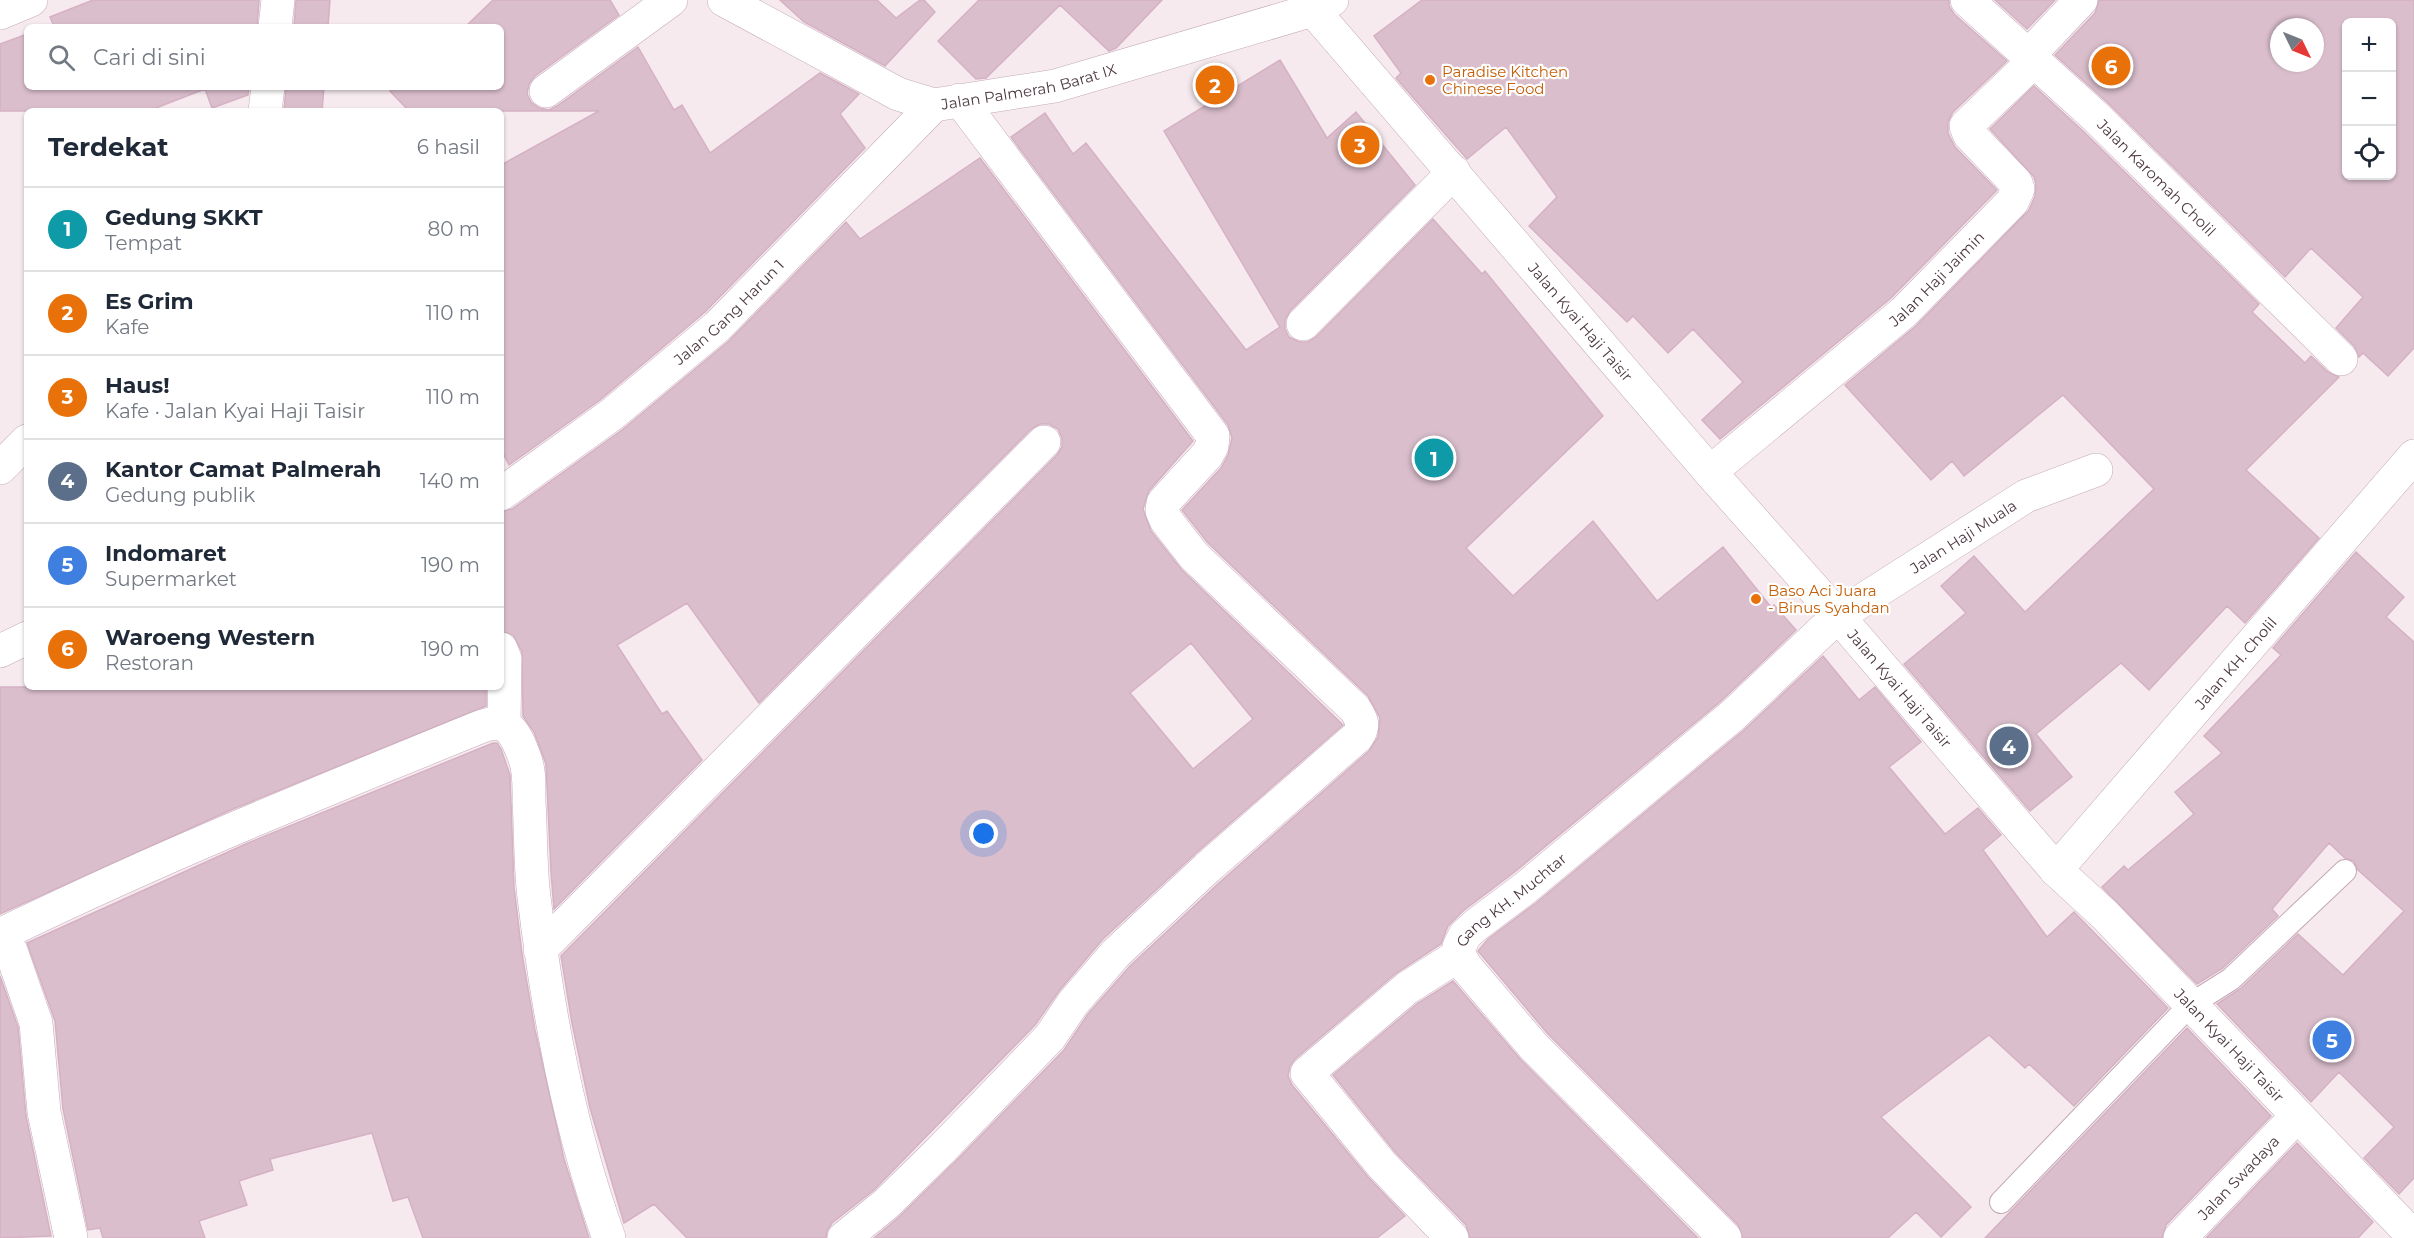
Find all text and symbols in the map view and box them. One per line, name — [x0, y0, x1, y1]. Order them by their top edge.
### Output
north arrow — [2270, 18, 2324, 72]
map controls — [2342, 18, 2396, 180]
button: + — [2342, 18, 2396, 72]
search box — [24, 24, 504, 90]
icon: search — [45, 41, 78, 74]
text: Cari di sini — [93, 44, 206, 71]
pin: 6 — [2092, 44, 2130, 88]
street label: Jalan Palmerah Barat IX — [939, 59, 1119, 113]
pin: 2 — [1196, 62, 1234, 107]
place label: Paradise Kitchen Chinese Food — [1442, 62, 1568, 98]
button: − — [2342, 72, 2396, 126]
marker: Paradise Kitchen Chinese Food — [1423, 73, 1437, 87]
street label: Jalan Karomah Cholil — [2093, 114, 2220, 240]
pin: 3 — [1340, 122, 1380, 168]
button: locate — [2342, 126, 2396, 180]
text: Terdekat — [48, 131, 169, 163]
text: 6 hasil — [417, 135, 480, 159]
text: Gedung SKKT — [105, 204, 263, 231]
text: 1 — [64, 217, 71, 241]
text: 80 m — [428, 217, 480, 241]
street label: Jalan Haji Jaimin — [1884, 227, 1988, 331]
text: Tempat — [105, 231, 182, 255]
street label: Jalan Gang Harun 1 — [669, 255, 788, 369]
street label: Jalan Kyai Haji Taisir — [1524, 258, 1637, 385]
text: Es Grim — [105, 288, 194, 315]
text: 2 — [62, 301, 73, 325]
text: 110 m — [426, 301, 480, 325]
text: Kafe — [105, 315, 149, 339]
text: Haus! — [105, 372, 170, 399]
text: 3 — [62, 385, 73, 409]
text: 110 m — [426, 385, 480, 409]
text: Kafe · Jalan Kyai Haji Taisir — [105, 399, 365, 423]
pin: 1 — [1414, 436, 1454, 480]
text: Kantor Camat Palmerah — [105, 456, 381, 483]
text: 4 — [61, 469, 74, 493]
text: 140 m — [420, 469, 480, 493]
text: Gedung publik — [105, 483, 255, 507]
street label: Jalan Haji Muala — [1905, 495, 2020, 578]
text: Indomaret — [105, 540, 227, 567]
text: 5 — [62, 553, 73, 577]
text: 190 m — [421, 553, 480, 577]
text: Supermarket — [105, 567, 237, 591]
place label: Baso Aci Juara - Binus Syahdan — [1768, 581, 1890, 617]
marker: Baso Aci Juara - Binus Syahdan — [1749, 592, 1763, 606]
street label: Jalan KH. Cholil — [2190, 613, 2280, 713]
text: Waroeng Western — [105, 624, 315, 651]
street label: Jalan Kyai Haji Taisir — [1843, 624, 1956, 751]
text: 6 — [61, 637, 74, 661]
text: 190 m — [421, 637, 480, 661]
text: Restoran — [105, 651, 194, 675]
pin: 4 — [1990, 724, 2028, 768]
your location — [969, 819, 998, 848]
street label: Gang KH. Muchtar — [1451, 848, 1570, 950]
street label: Jalan Kyai Haji Taisir — [2170, 983, 2289, 1106]
pin: 5 — [2312, 1018, 2352, 1062]
street label: Jalan Swadaya — [2193, 1131, 2283, 1224]

